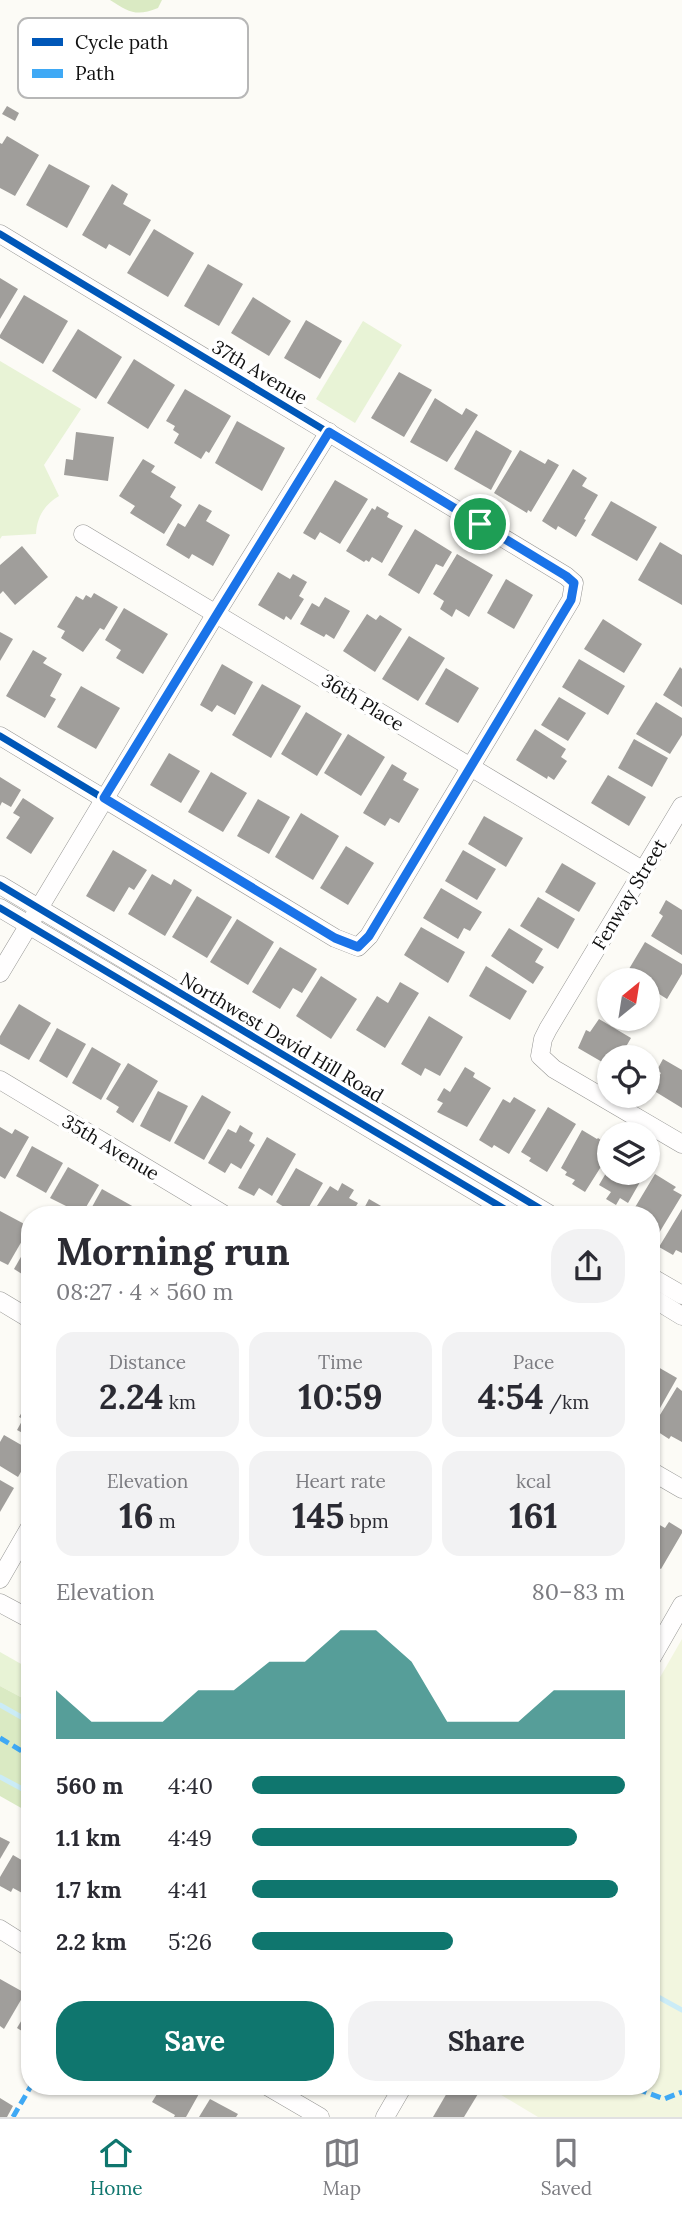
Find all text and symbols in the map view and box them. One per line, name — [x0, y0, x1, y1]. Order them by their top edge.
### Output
legend — [18, 18, 248, 98]
text: Cycle path — [75, 30, 168, 54]
text: Path — [75, 61, 115, 85]
street label: 37th Avenue — [208, 334, 312, 410]
pin — [450, 494, 510, 554]
icon: arrive — [461, 505, 499, 543]
street label: 36th Place — [317, 668, 409, 736]
street label: Fenway Street — [586, 834, 672, 954]
street label: Northwest David Hill Road — [176, 967, 388, 1107]
north arrow — [597, 968, 660, 1031]
map controls — [597, 968, 660, 1185]
button: locate — [597, 1045, 660, 1108]
street label: 35th Avenue — [58, 1109, 164, 1185]
button: layers — [597, 1122, 660, 1185]
text: Morning run — [56, 1227, 290, 1275]
button: share — [551, 1229, 625, 1303]
text: 08:27 · 4 × 560 m — [56, 1277, 233, 1306]
text: Distance — [109, 1350, 186, 1374]
text: Time — [318, 1350, 363, 1374]
text: Pace — [513, 1350, 554, 1374]
text: 2.24 — [99, 1374, 164, 1419]
text: 10:59 — [298, 1374, 383, 1419]
text: 4:54 — [478, 1374, 544, 1419]
text: km — [164, 1390, 196, 1414]
text: /km — [544, 1390, 589, 1414]
text: Elevation — [107, 1469, 188, 1493]
text: Heart rate — [295, 1469, 386, 1493]
text: kcal — [516, 1469, 551, 1493]
text: 16 — [119, 1493, 154, 1538]
text: 145 — [292, 1493, 344, 1538]
text: 161 — [509, 1493, 558, 1538]
text: m — [154, 1509, 176, 1533]
text: bpm — [344, 1509, 389, 1533]
text: Elevation — [56, 1577, 155, 1606]
text: 80–83 m — [532, 1577, 625, 1606]
text: 560 m — [56, 1771, 123, 1800]
text: 4:40 — [168, 1771, 213, 1800]
text: 1.1 km — [56, 1823, 121, 1852]
text: 4:49 — [168, 1823, 212, 1852]
text: 1.7 km — [56, 1875, 122, 1904]
text: 4:41 — [168, 1875, 207, 1904]
text: 2.2 km — [56, 1927, 127, 1956]
text: 5:26 — [168, 1927, 212, 1956]
button: Save — [56, 2001, 334, 2081]
button: Share — [348, 2001, 625, 2081]
tab: Home — [90, 2134, 143, 2200]
tab: Map — [322, 2134, 361, 2200]
tab: Saved — [541, 2134, 592, 2200]

